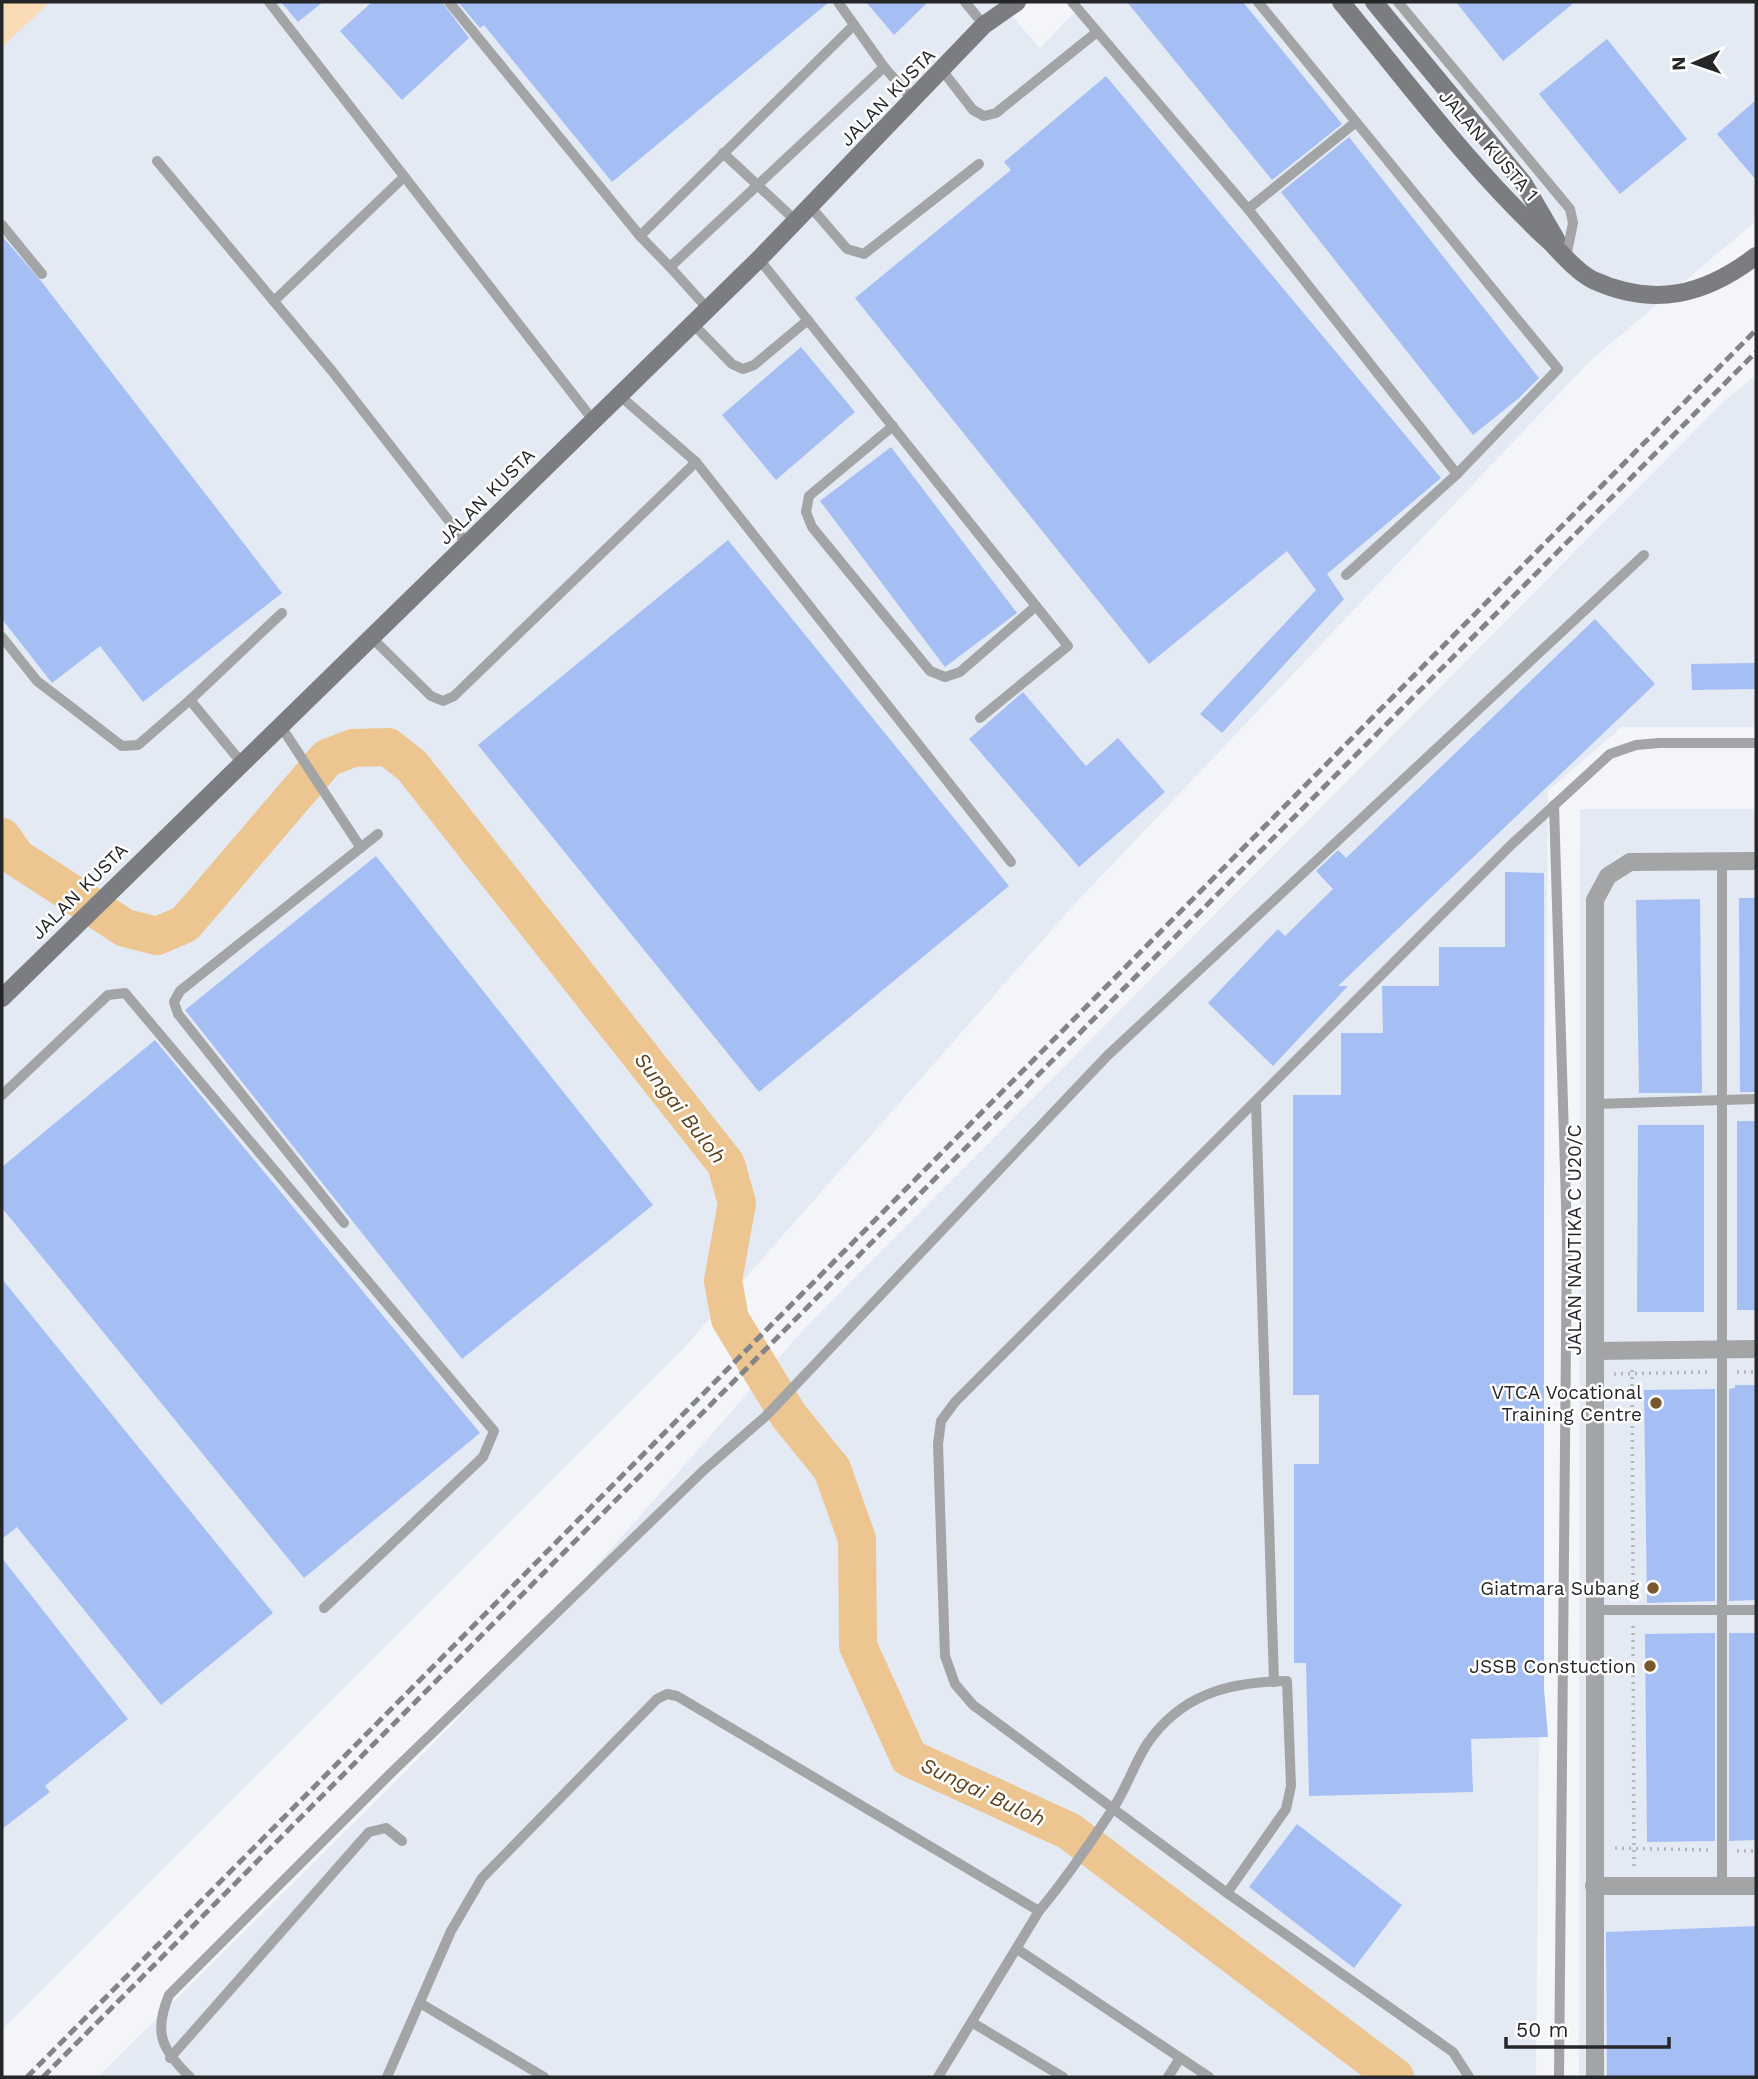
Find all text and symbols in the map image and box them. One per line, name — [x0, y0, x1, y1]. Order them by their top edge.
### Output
north arrow — [1660, 28, 1730, 98]
street label: JALAN KUSTA — [835, 43, 940, 151]
text: N — [1667, 56, 1690, 71]
street label: JALAN KUSTA 1 — [1434, 85, 1543, 206]
street label: JALAN KUSTA — [433, 443, 540, 549]
street label: JALAN KUSTA — [26, 838, 133, 944]
water label: Sungai Buloh — [629, 1047, 732, 1168]
street label: JALAN NAUTIKA C U20/C — [1563, 1124, 1586, 1356]
place label: VTCA Vocational Training Centre — [1491, 1381, 1642, 1426]
marker: VTCA Vocational Training Centre — [1648, 1395, 1664, 1411]
place label: Giatmara Subang — [1480, 1577, 1640, 1600]
marker: Giatmara Subang — [1645, 1580, 1661, 1596]
place label: JSSB Constuction — [1469, 1655, 1636, 1678]
marker: JSSB Constuction — [1642, 1658, 1658, 1674]
water label: Sungai Buloh — [917, 1752, 1049, 1831]
scale bar — [1506, 2006, 1669, 2050]
text: 50 m — [1516, 2017, 1568, 2042]

